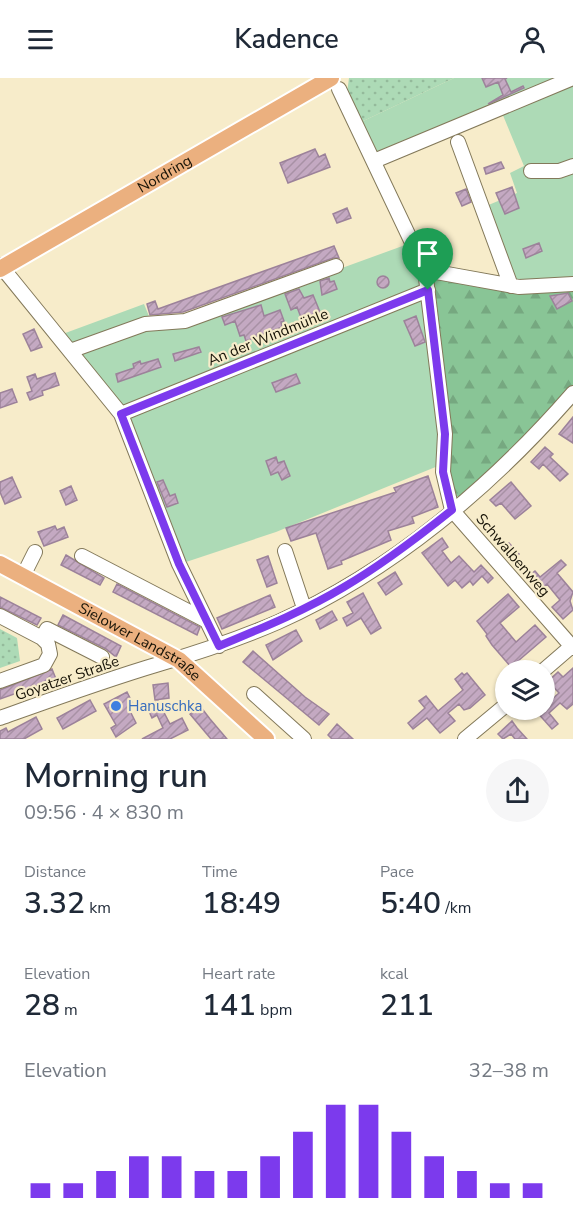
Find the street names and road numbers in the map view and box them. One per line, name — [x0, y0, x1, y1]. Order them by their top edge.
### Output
street label: Nordring — [134, 150, 195, 198]
street label: An der Windmühle — [205, 304, 331, 370]
street label: Schwalbenweg — [471, 509, 555, 601]
street label: Sielower Landstraße — [75, 598, 205, 685]
street label: Goyatzer Straße — [12, 651, 122, 705]

